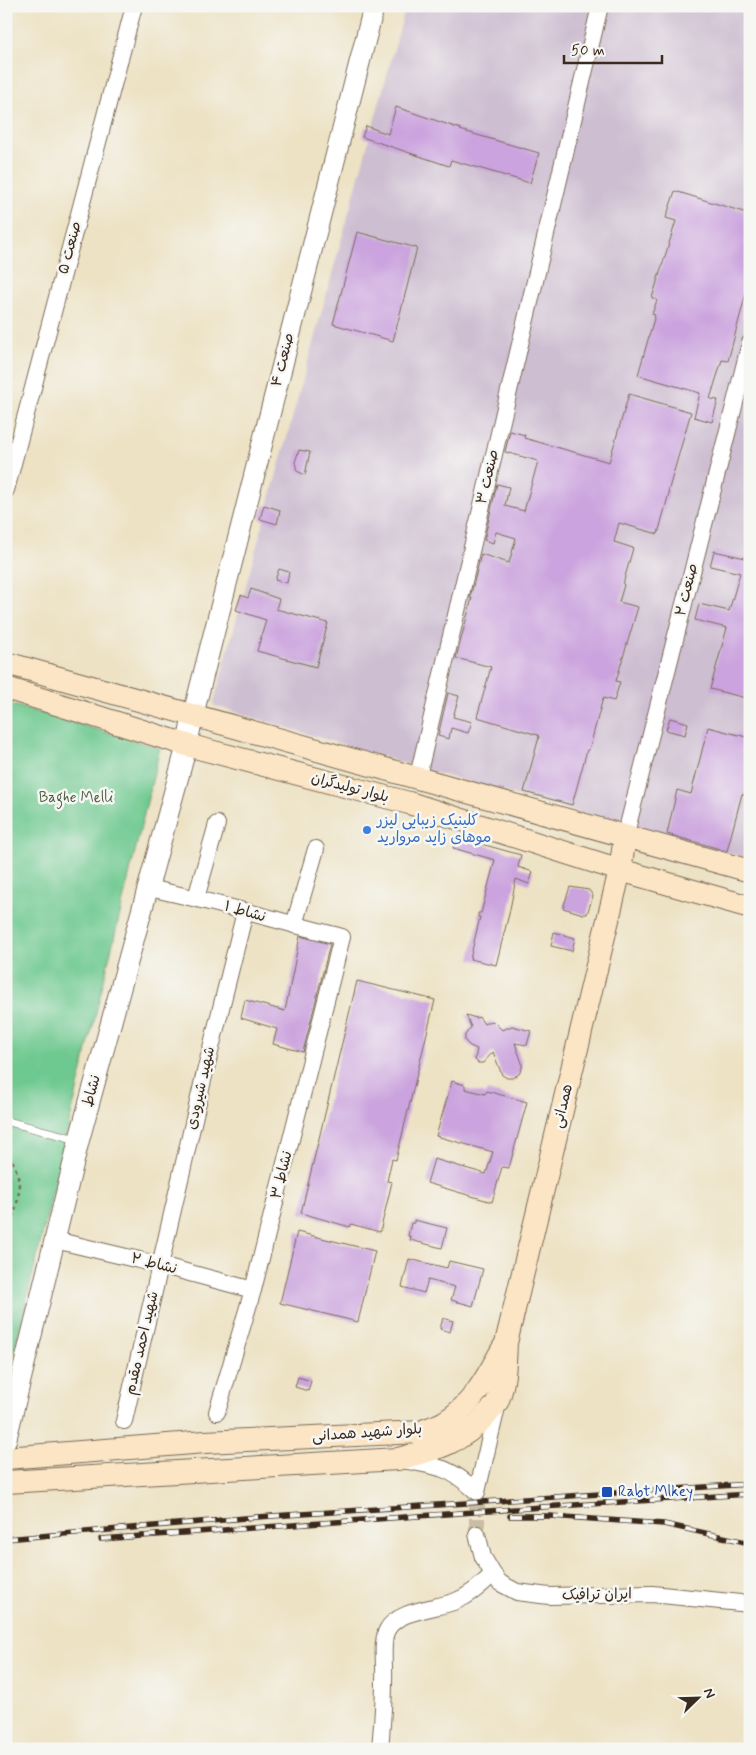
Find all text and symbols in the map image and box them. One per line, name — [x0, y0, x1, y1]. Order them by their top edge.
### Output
scale bar — [564, 32, 661, 64]
text: 50 m — [571, 41, 605, 61]
street label: صنعت ۵ — [53, 219, 87, 277]
street label: صنعت ۴ — [267, 331, 299, 389]
street label: صنعت ۳ — [472, 448, 504, 506]
street label: صنعت ۲ — [671, 562, 703, 618]
street label: بلوار تولیدگران — [309, 768, 391, 808]
park label: Baghe Melli — [39, 788, 113, 809]
place label: کلینیک زیبایی لیزر موهای زاید مروارید — [376, 811, 491, 848]
marker: کلینیک زیبایی لیزر موهای زاید مروارید — [361, 824, 373, 836]
street label: نشاط ۱ — [222, 897, 268, 927]
street label: شهید شیرودی — [182, 1044, 220, 1132]
street label: نشاط — [78, 1073, 106, 1109]
street label: همدانی — [548, 1082, 578, 1130]
street label: نشاط ۳ — [266, 1149, 298, 1201]
street label: نشاط ۲ — [129, 1249, 179, 1279]
street label: شهید احمد مقدم — [120, 1289, 164, 1397]
street label: بلوار شهید همدانی — [311, 1419, 423, 1447]
place label: Rabt Mlkey — [618, 1482, 693, 1502]
marker: Rabt Mlkey — [600, 1485, 614, 1499]
street label: ایران ترافیک — [562, 1584, 632, 1606]
north arrow — [674, 1672, 724, 1722]
text: N — [699, 1686, 719, 1701]

